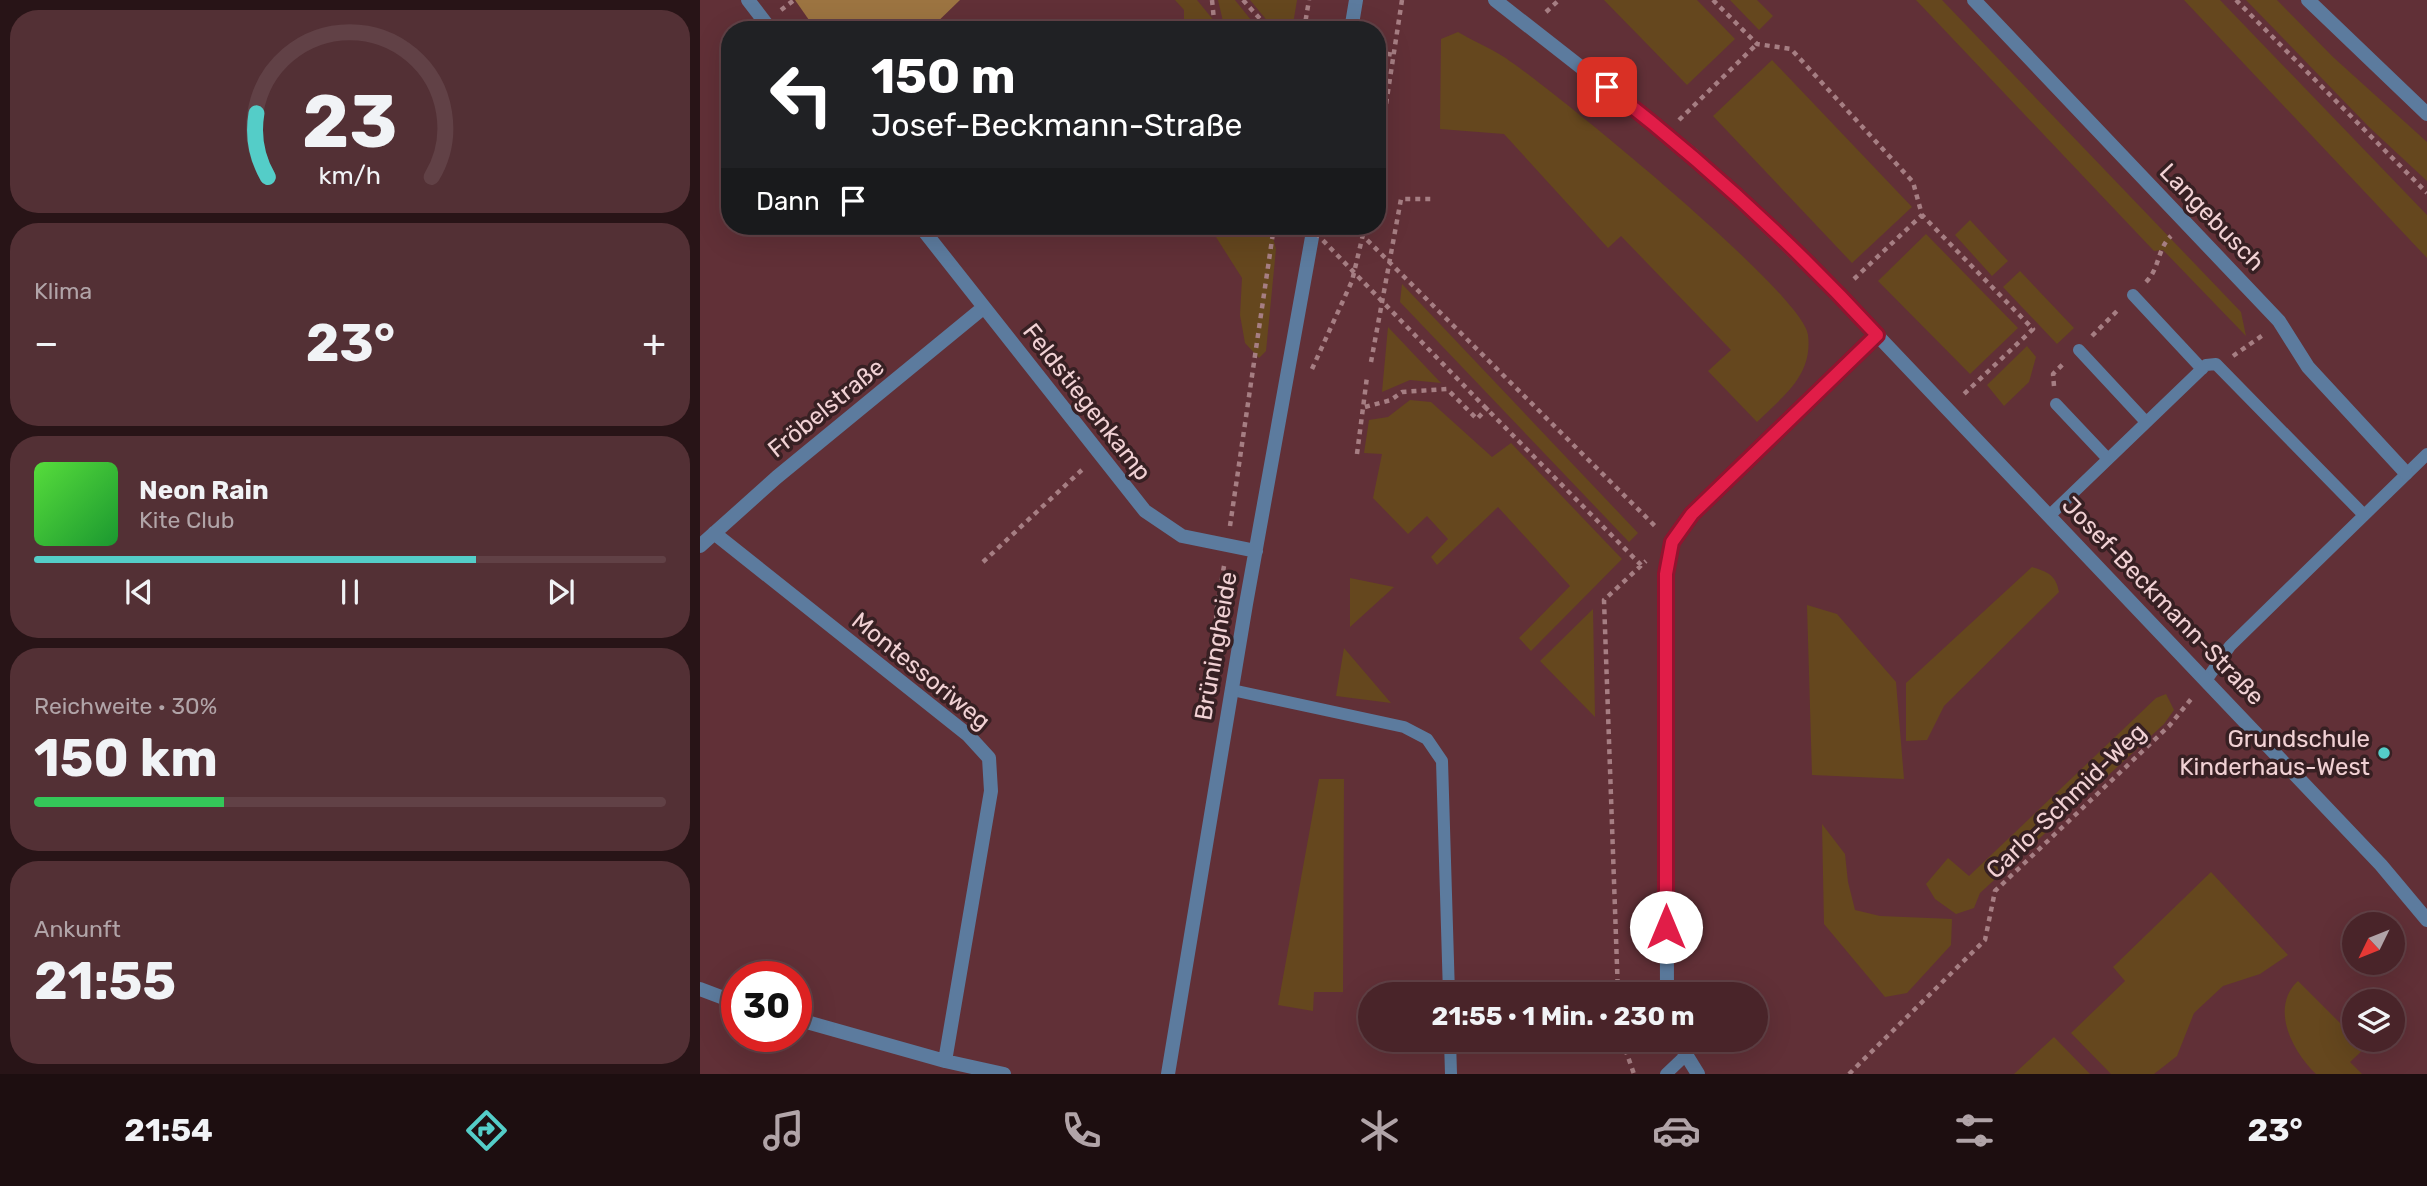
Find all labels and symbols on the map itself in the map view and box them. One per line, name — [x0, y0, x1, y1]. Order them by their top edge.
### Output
pin — [1577, 57, 1637, 117]
street label: Langebusch — [2154, 158, 2270, 276]
street label: Feldstiegenkamp — [1017, 318, 1157, 486]
street label: Fröbelstraße — [762, 353, 890, 463]
street label: Josef-Beckmann-Straße — [2056, 491, 2270, 711]
street label: Brüningheide — [1189, 570, 1243, 722]
street label: Montessoriweg — [846, 607, 996, 735]
street label: Carlo-Schmid-Weg — [1980, 718, 2152, 884]
place label: Grundschule Kinderhaus-West — [2179, 725, 2370, 781]
marker: Grundschule Kinderhaus-West — [2376, 745, 2392, 761]
position arrow — [1629, 890, 1703, 964]
north arrow — [2342, 912, 2404, 975]
speed limit sign: 30 — [721, 961, 812, 1052]

